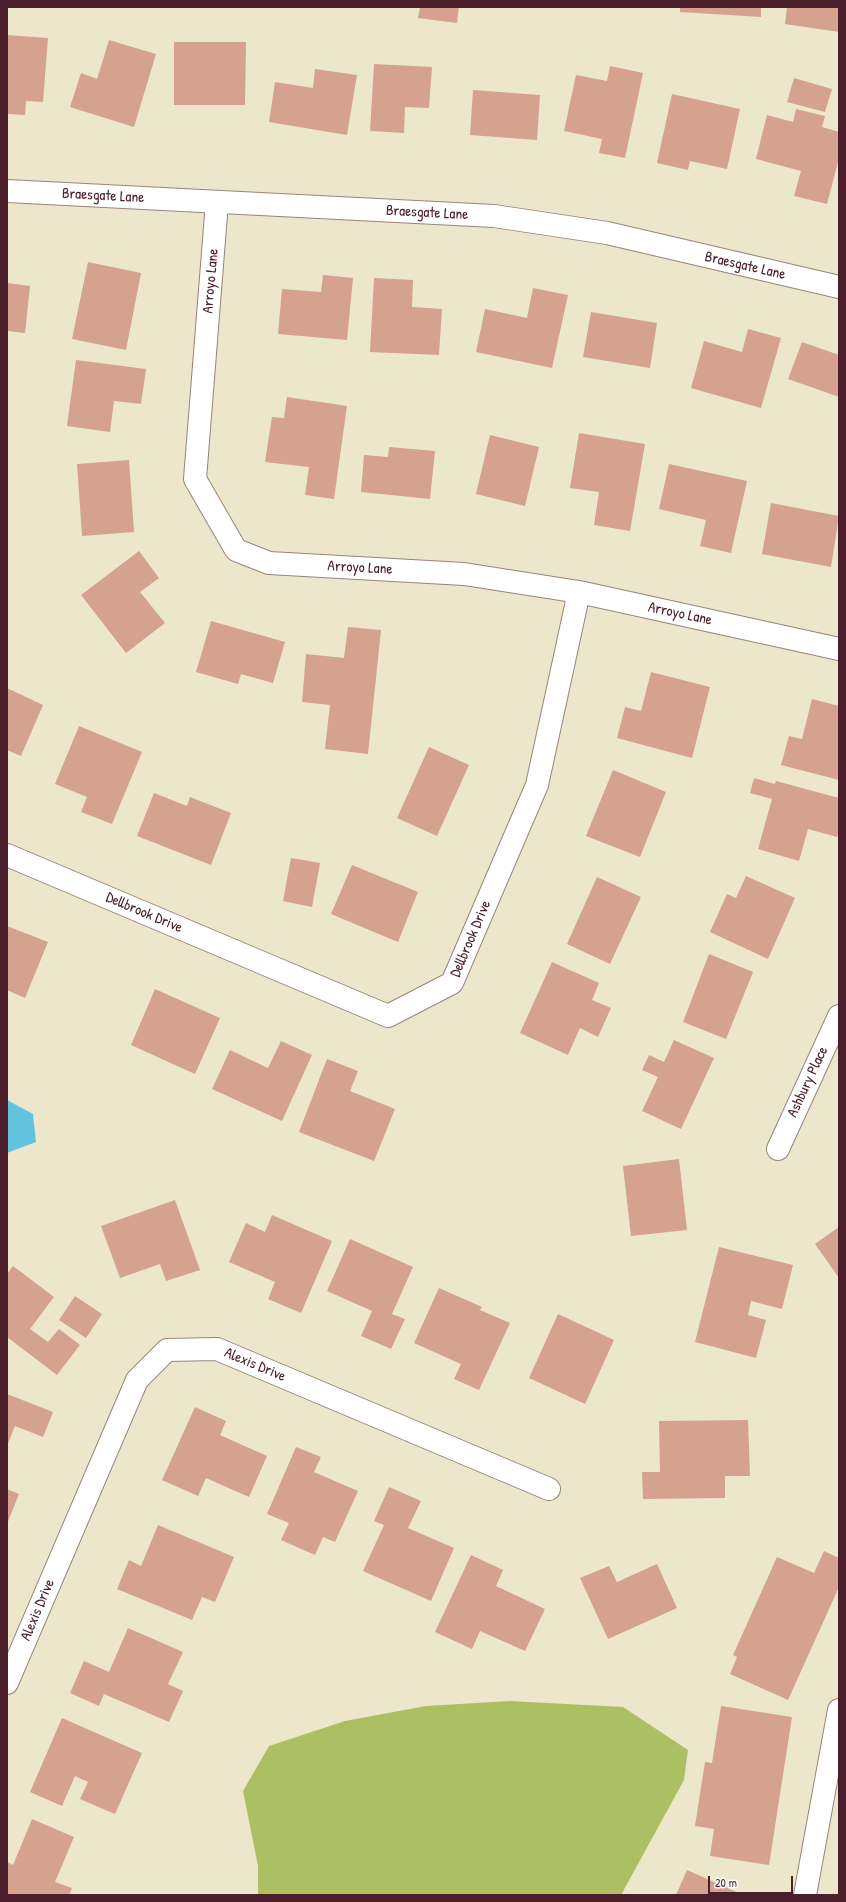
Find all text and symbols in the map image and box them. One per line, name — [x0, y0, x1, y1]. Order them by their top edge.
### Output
street label: Braesgate Lane — [61, 185, 145, 207]
street label: Braesgate Lane — [385, 202, 469, 224]
street label: Arroyo Lane — [199, 248, 223, 314]
street label: Braesgate Lane — [703, 248, 787, 284]
street label: Arroyo Lane — [327, 557, 393, 579]
street label: Arroyo Lane — [646, 598, 714, 630]
street label: Dellbrook Drive — [103, 889, 185, 937]
street label: Dellbrook Drive — [447, 898, 495, 980]
street label: Ashbury Place — [784, 1044, 832, 1120]
street label: Alexis Drive — [222, 1344, 288, 1386]
street label: Alexis Drive — [17, 1577, 59, 1643]
scale bar — [710, 1868, 795, 1894]
text: 20 m — [715, 1874, 737, 1891]

